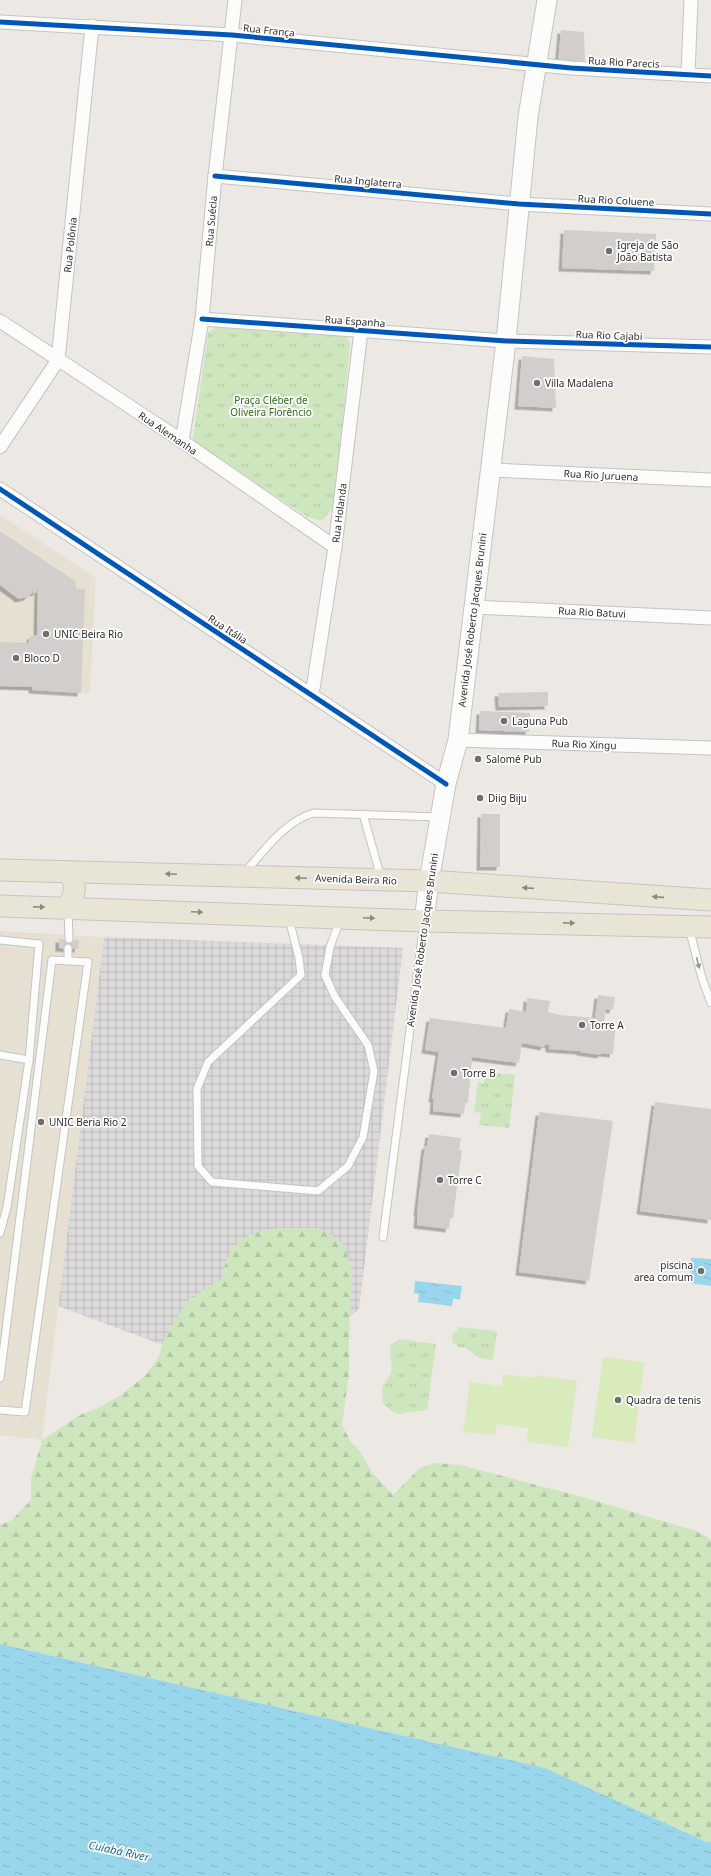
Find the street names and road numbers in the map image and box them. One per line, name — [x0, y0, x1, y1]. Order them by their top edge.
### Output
street label: Rua França — [242, 20, 296, 40]
street label: Rua Rio Parecis — [588, 53, 660, 71]
street label: Rua Inglaterra — [334, 171, 402, 191]
street label: Rua Rio Coluene — [577, 191, 655, 209]
street label: Rua Suécia — [202, 195, 220, 247]
street label: Rua Polônia — [60, 217, 80, 273]
street label: Rua Espanha — [324, 312, 386, 330]
street label: Rua Rio Cajabi — [575, 327, 643, 343]
street label: Rua Alemanha — [136, 408, 200, 458]
street label: Rua Rio Juruena — [563, 466, 639, 484]
street label: Rua Holanda — [328, 482, 350, 544]
street label: Avenida José Roberto Jacques Brunini — [454, 532, 490, 708]
street label: Rua Rio Batuvi — [558, 603, 626, 621]
street label: Rua Itália — [206, 611, 250, 647]
street label: Rua Rio Xingu — [551, 736, 617, 752]
street label: Avenida José Roberto Jacques Brunini — [403, 852, 441, 1028]
street label: Avenida Beira Rio — [315, 871, 397, 887]

